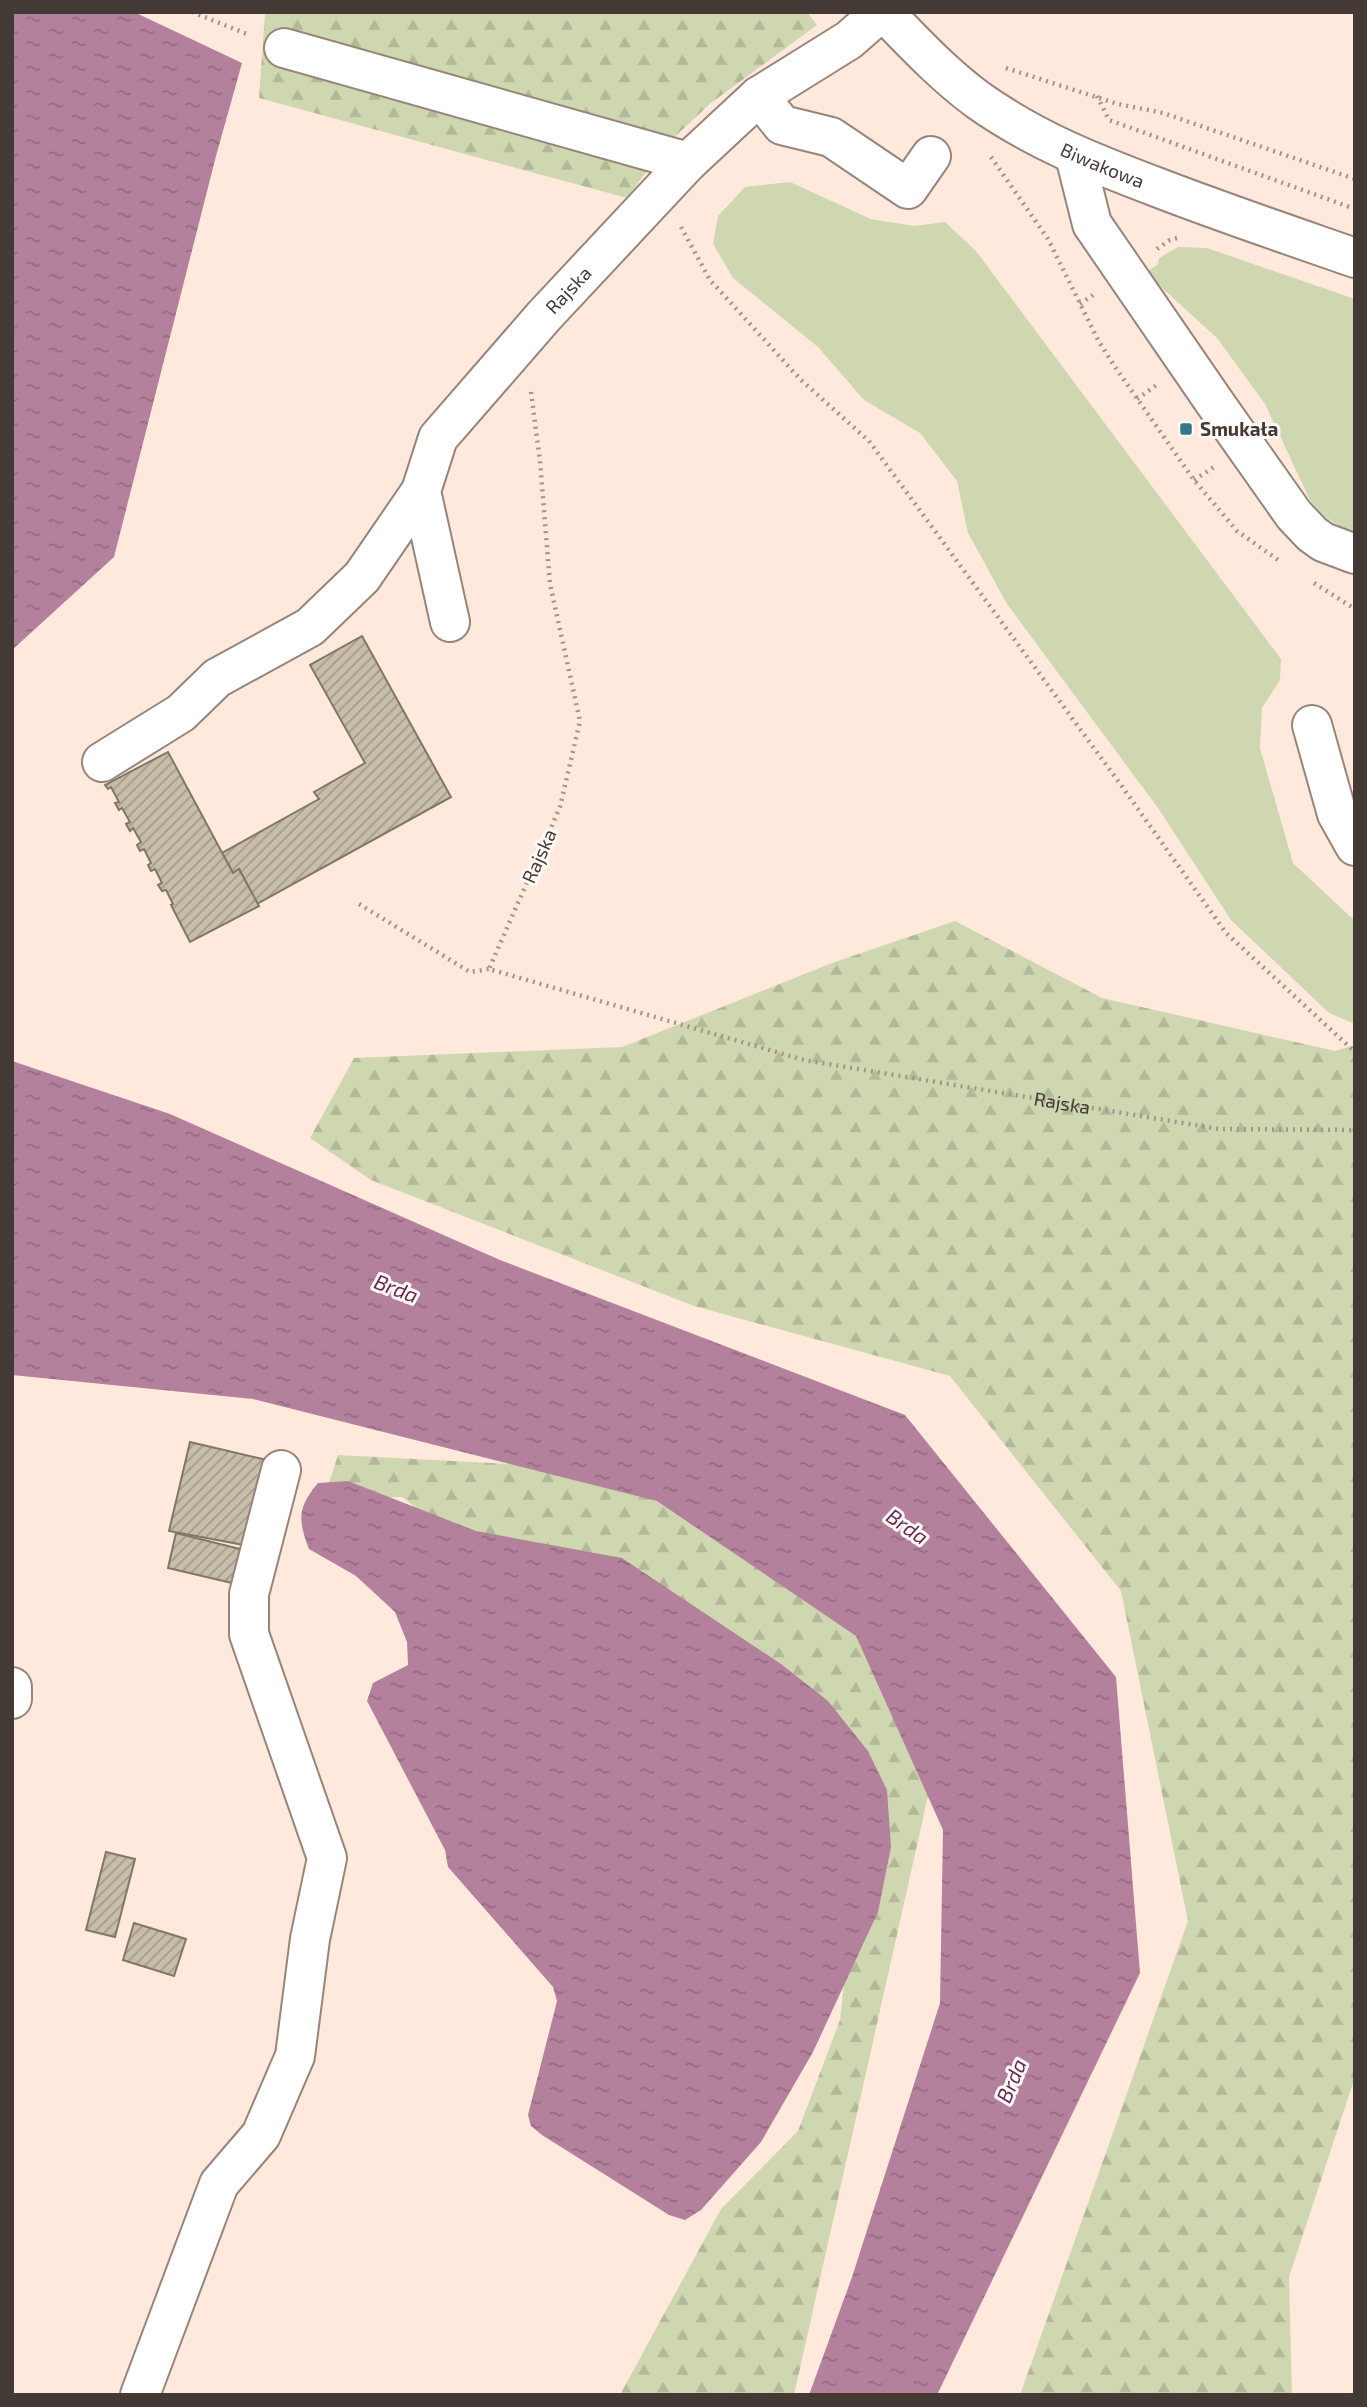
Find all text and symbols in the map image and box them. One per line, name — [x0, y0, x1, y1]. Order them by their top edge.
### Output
street label: Biwakowa — [1057, 137, 1148, 192]
street label: Rajska — [540, 261, 596, 318]
place label: Smukała — [1200, 417, 1278, 440]
marker: Smukała — [1178, 421, 1194, 437]
street label: Rajska — [517, 825, 561, 886]
street label: Rajska — [1032, 1086, 1092, 1118]
water label: Brda — [371, 1268, 422, 1307]
water label: Brda — [882, 1503, 934, 1549]
water label: Brda — [990, 2055, 1031, 2106]

